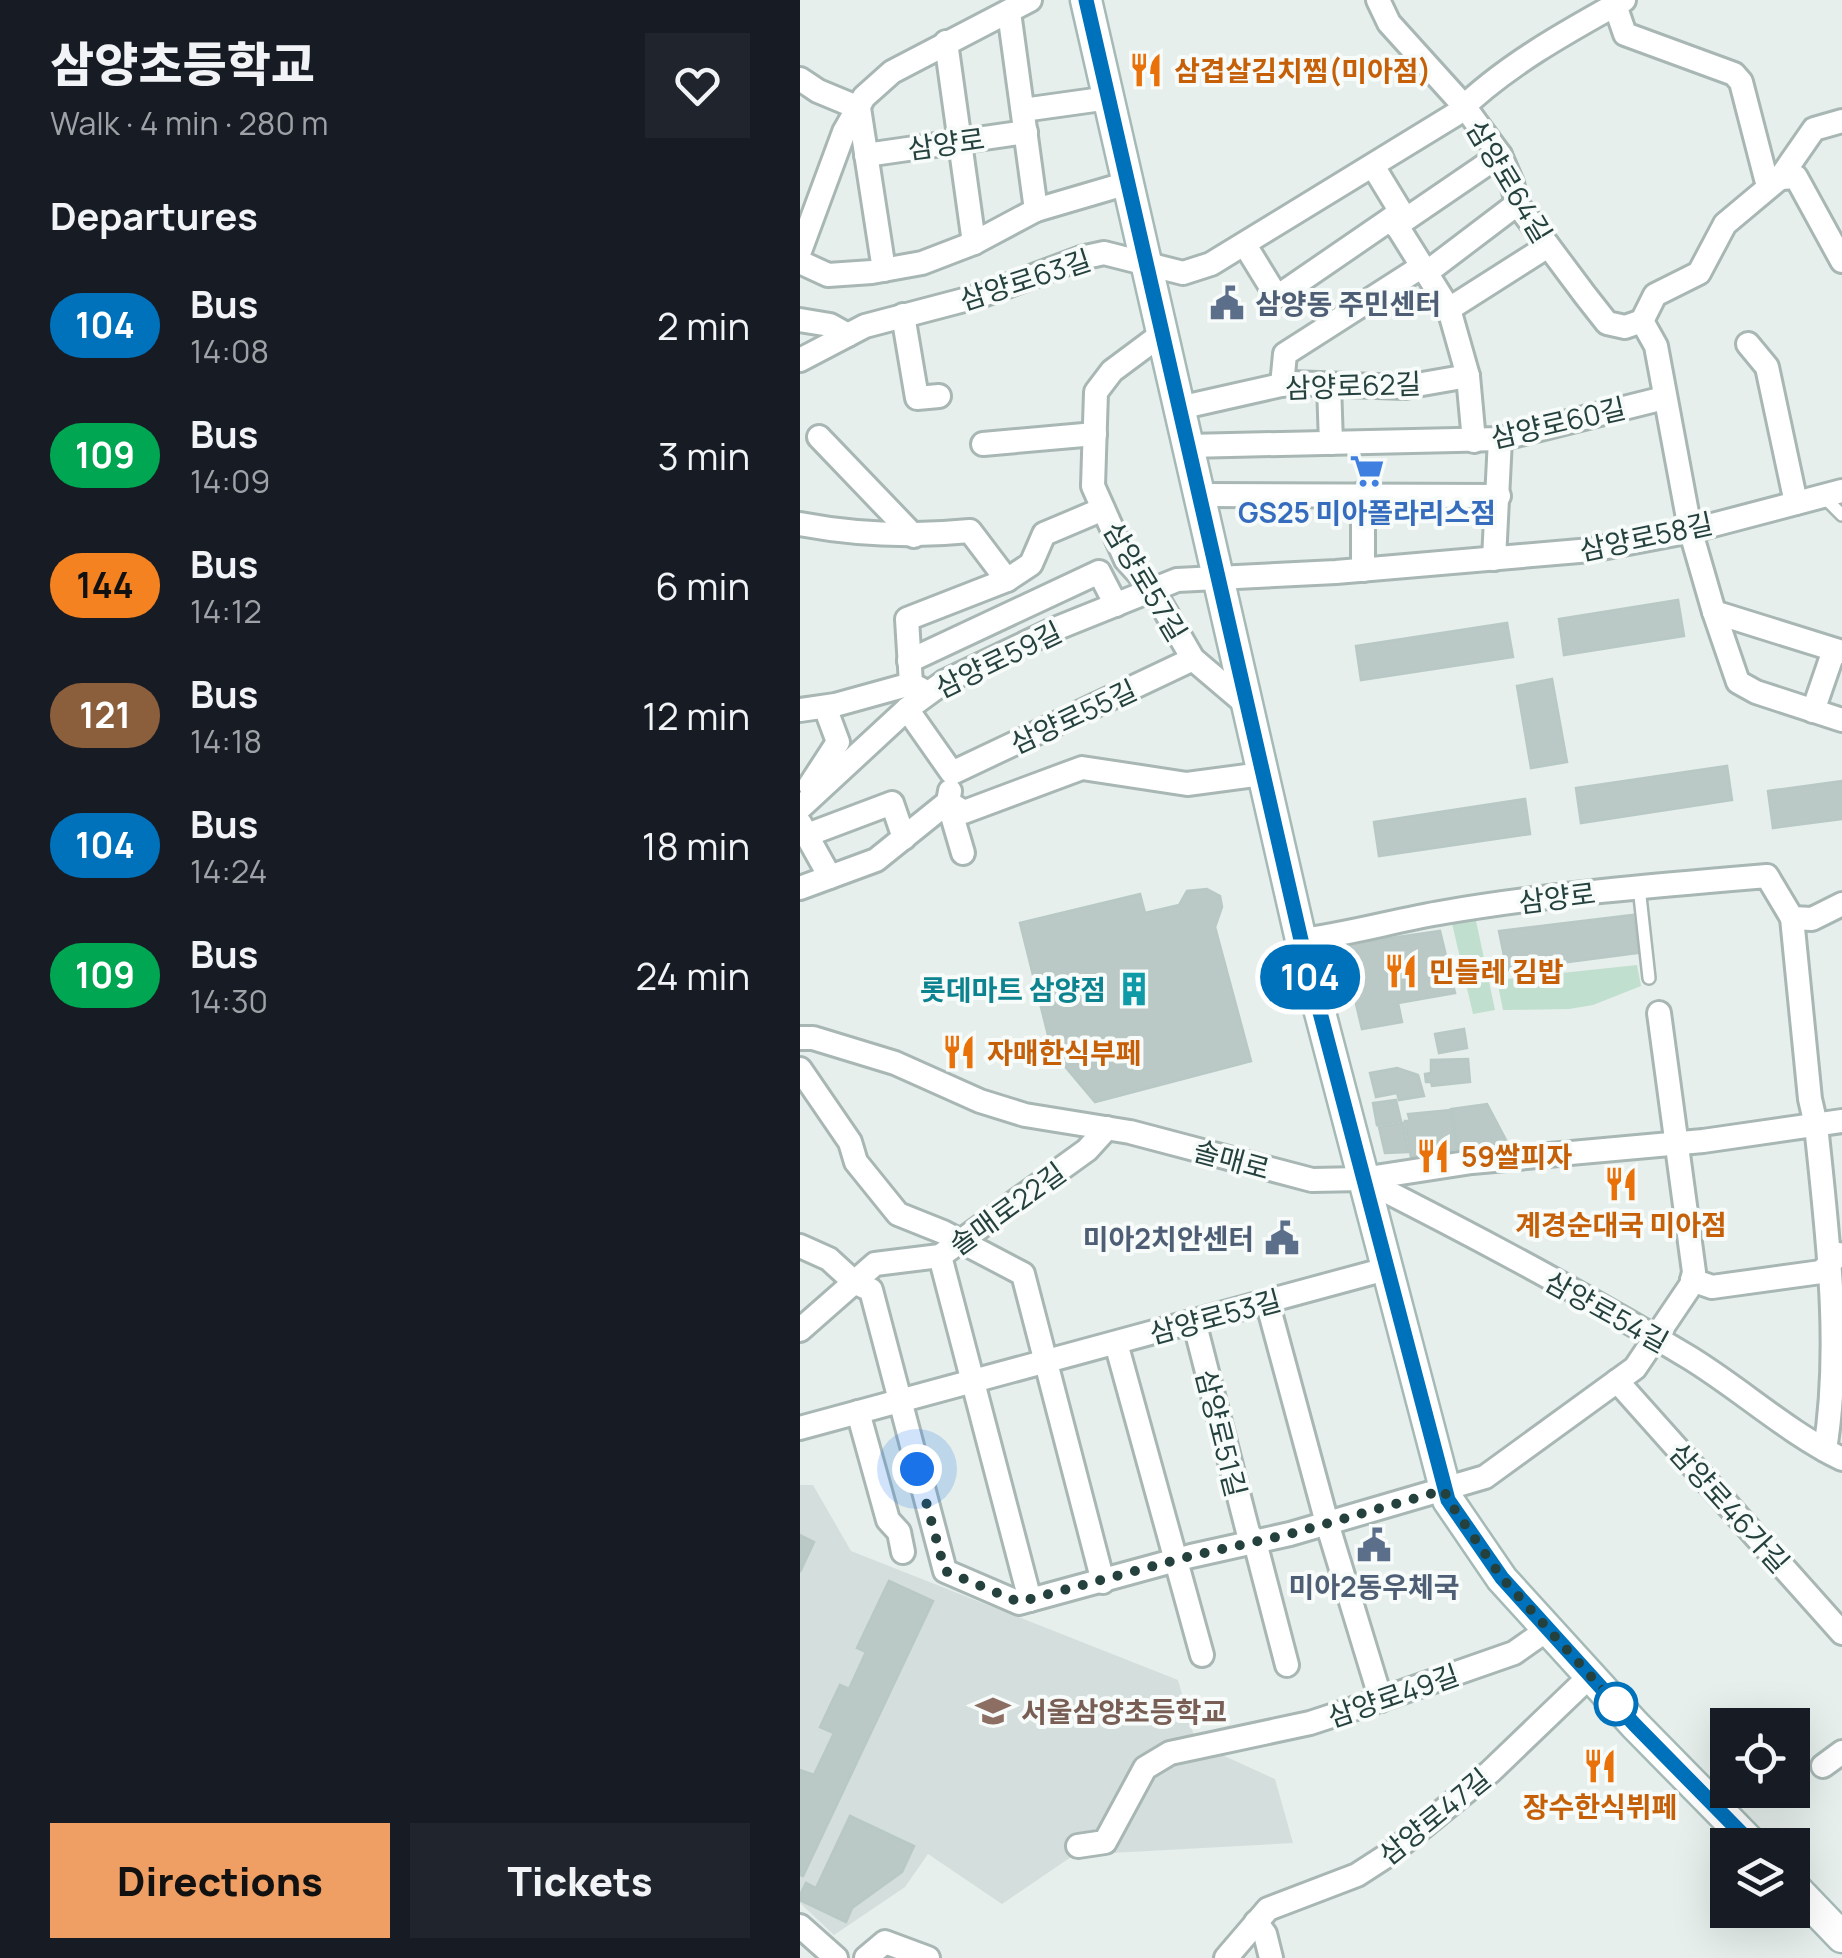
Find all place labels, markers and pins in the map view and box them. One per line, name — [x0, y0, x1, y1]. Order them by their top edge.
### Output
restaurant icon: 삼겹살김치찜(미아점) — [1127, 51, 1165, 89]
place label: 삼겹살김치찜(미아점) — [1174, 51, 1431, 89]
public building icon: 삼양동 주민센터 — [1208, 284, 1246, 322]
place label: 삼양동 주민센터 — [1255, 284, 1441, 322]
supermarket icon: GS25 미아폴라리스점 — [1348, 452, 1386, 490]
place label: GS25 미아폴라리스점 — [1238, 493, 1496, 531]
restaurant icon: 민들레 김밥 — [1382, 952, 1420, 990]
place label: 민들레 김밥 — [1429, 952, 1564, 990]
place label: 롯데마트 삼양점 — [920, 970, 1106, 1008]
building icon: 롯데마트 삼양점 — [1115, 970, 1153, 1008]
restaurant icon: 자매한식부페 — [940, 1033, 978, 1071]
place label: 자매한식부페 — [987, 1033, 1142, 1071]
restaurant icon: 59쌀피자 — [1414, 1137, 1452, 1175]
place label: 59쌀피자 — [1461, 1137, 1572, 1175]
restaurant icon: 계경순대국 미아점 — [1602, 1165, 1640, 1203]
place label: 계경순대국 미아점 — [1515, 1205, 1727, 1243]
place label: 미아2치안센터 — [1083, 1219, 1254, 1257]
public building icon: 미아2치안센터 — [1263, 1219, 1301, 1257]
public building icon: 미아2동우체국 — [1355, 1526, 1393, 1564]
place label: 미아2동우체국 — [1288, 1567, 1460, 1605]
unlabelled marker — [1595, 1683, 1637, 1725]
school or university icon: 서울삼양초등학교 — [974, 1692, 1012, 1730]
place label: 서울삼양초등학교 — [1021, 1692, 1227, 1730]
restaurant icon: 장수한식뷔페 — [1581, 1747, 1619, 1785]
place label: 장수한식뷔페 — [1523, 1787, 1677, 1825]

